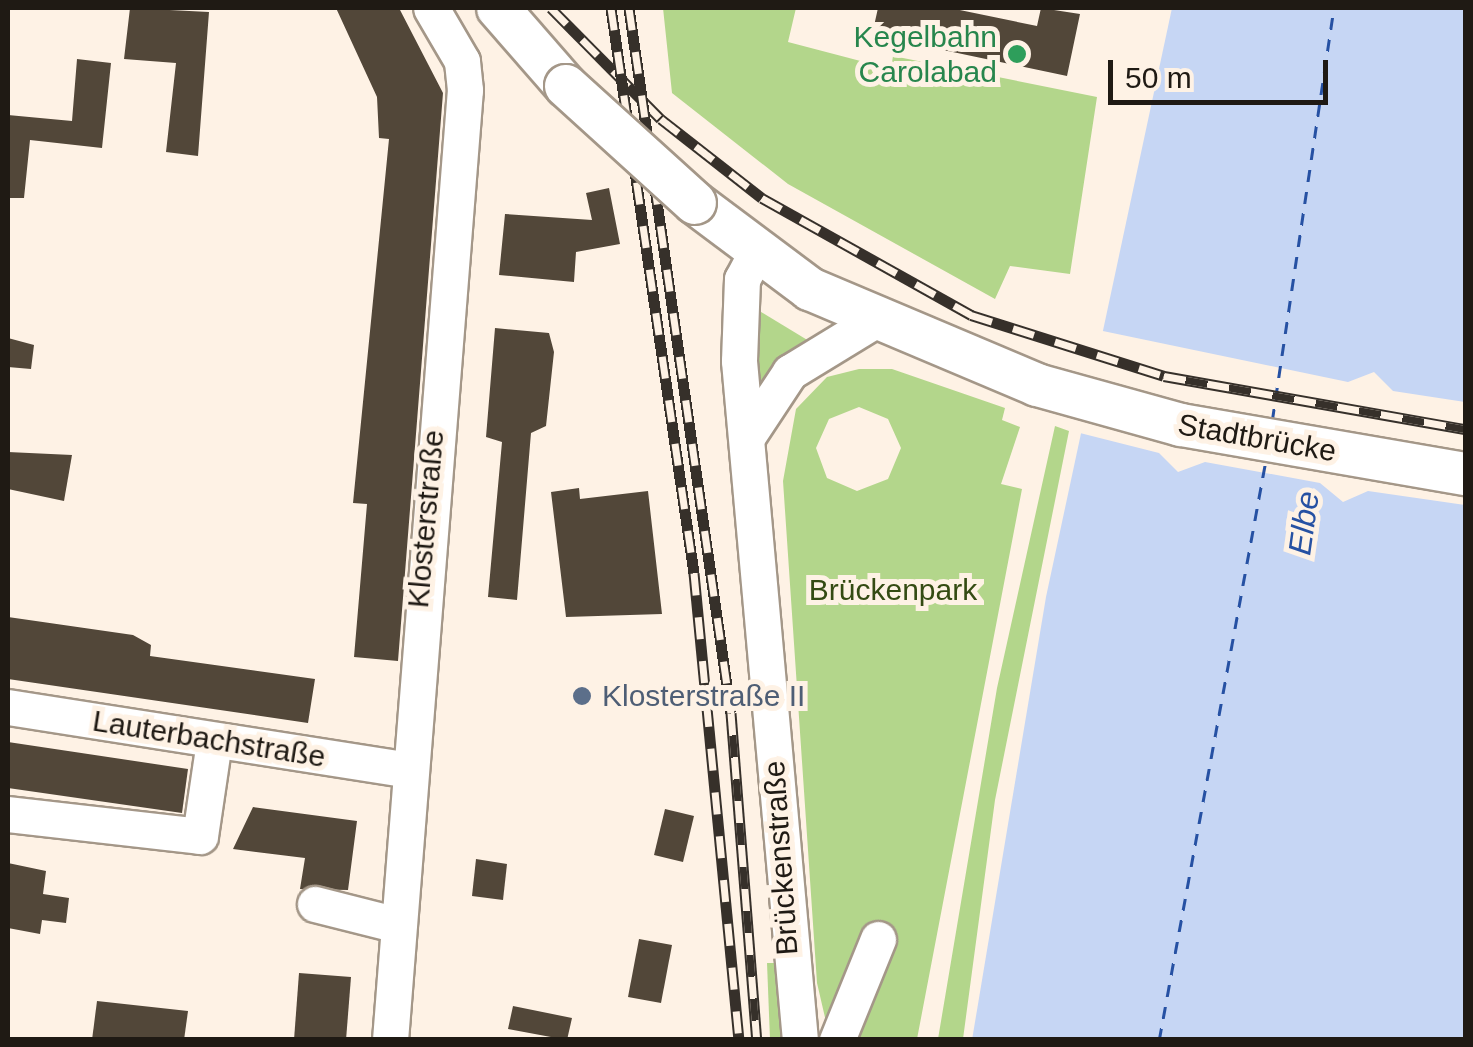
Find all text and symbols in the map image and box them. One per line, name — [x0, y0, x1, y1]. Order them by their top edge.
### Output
place label: Kegelbahn Carolabad — [854, 19, 997, 90]
scale bar — [1113, 40, 1333, 102]
marker: Kegelbahn Carolabad — [1006, 43, 1028, 65]
text: 50 m — [1125, 61, 1192, 94]
street label: Stadtbrücke — [1175, 406, 1339, 470]
street label: Klosterstraße — [400, 429, 452, 609]
water label: Elbe — [1281, 489, 1327, 557]
park label: Brückenpark — [809, 572, 977, 608]
place label: Klosterstraße II — [602, 678, 805, 714]
marker: Klosterstraße II — [571, 685, 593, 707]
street label: Lauterbachstraße — [90, 703, 328, 775]
street label: Brückenstraße — [756, 759, 806, 957]

